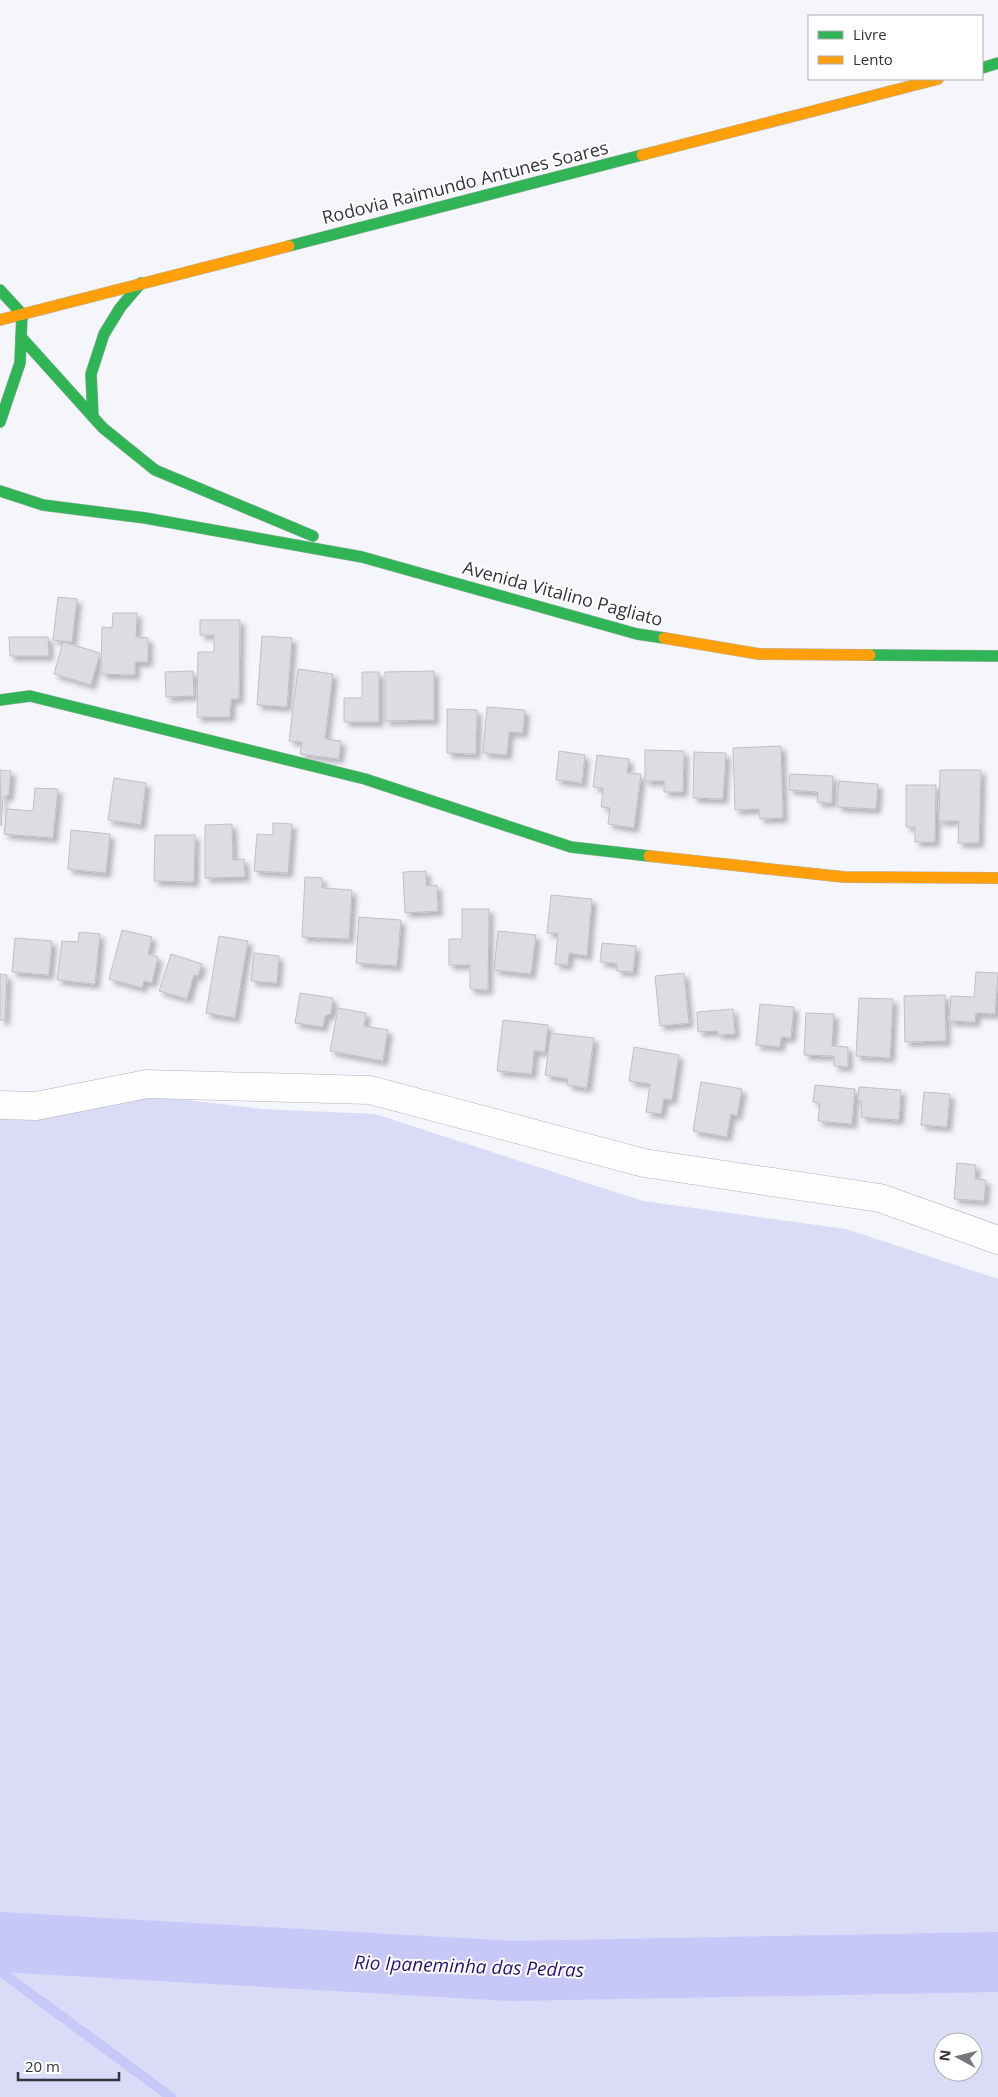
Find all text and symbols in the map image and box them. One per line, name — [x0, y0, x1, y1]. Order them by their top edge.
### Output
legend — [808, 15, 983, 80]
text: Livre — [853, 24, 887, 44]
text: Lento — [853, 49, 893, 69]
street label: Rodovia Raimundo Antunes Soares — [319, 135, 611, 229]
street label: Avenida Vitalino Pagliato — [460, 555, 666, 631]
water label: Rio Ipaneminha das Pedras — [354, 1949, 584, 1983]
north arrow — [933, 2032, 983, 2082]
text: N — [934, 2049, 955, 2062]
scale bar — [18, 2050, 119, 2082]
text: 20 m — [25, 2056, 60, 2076]

